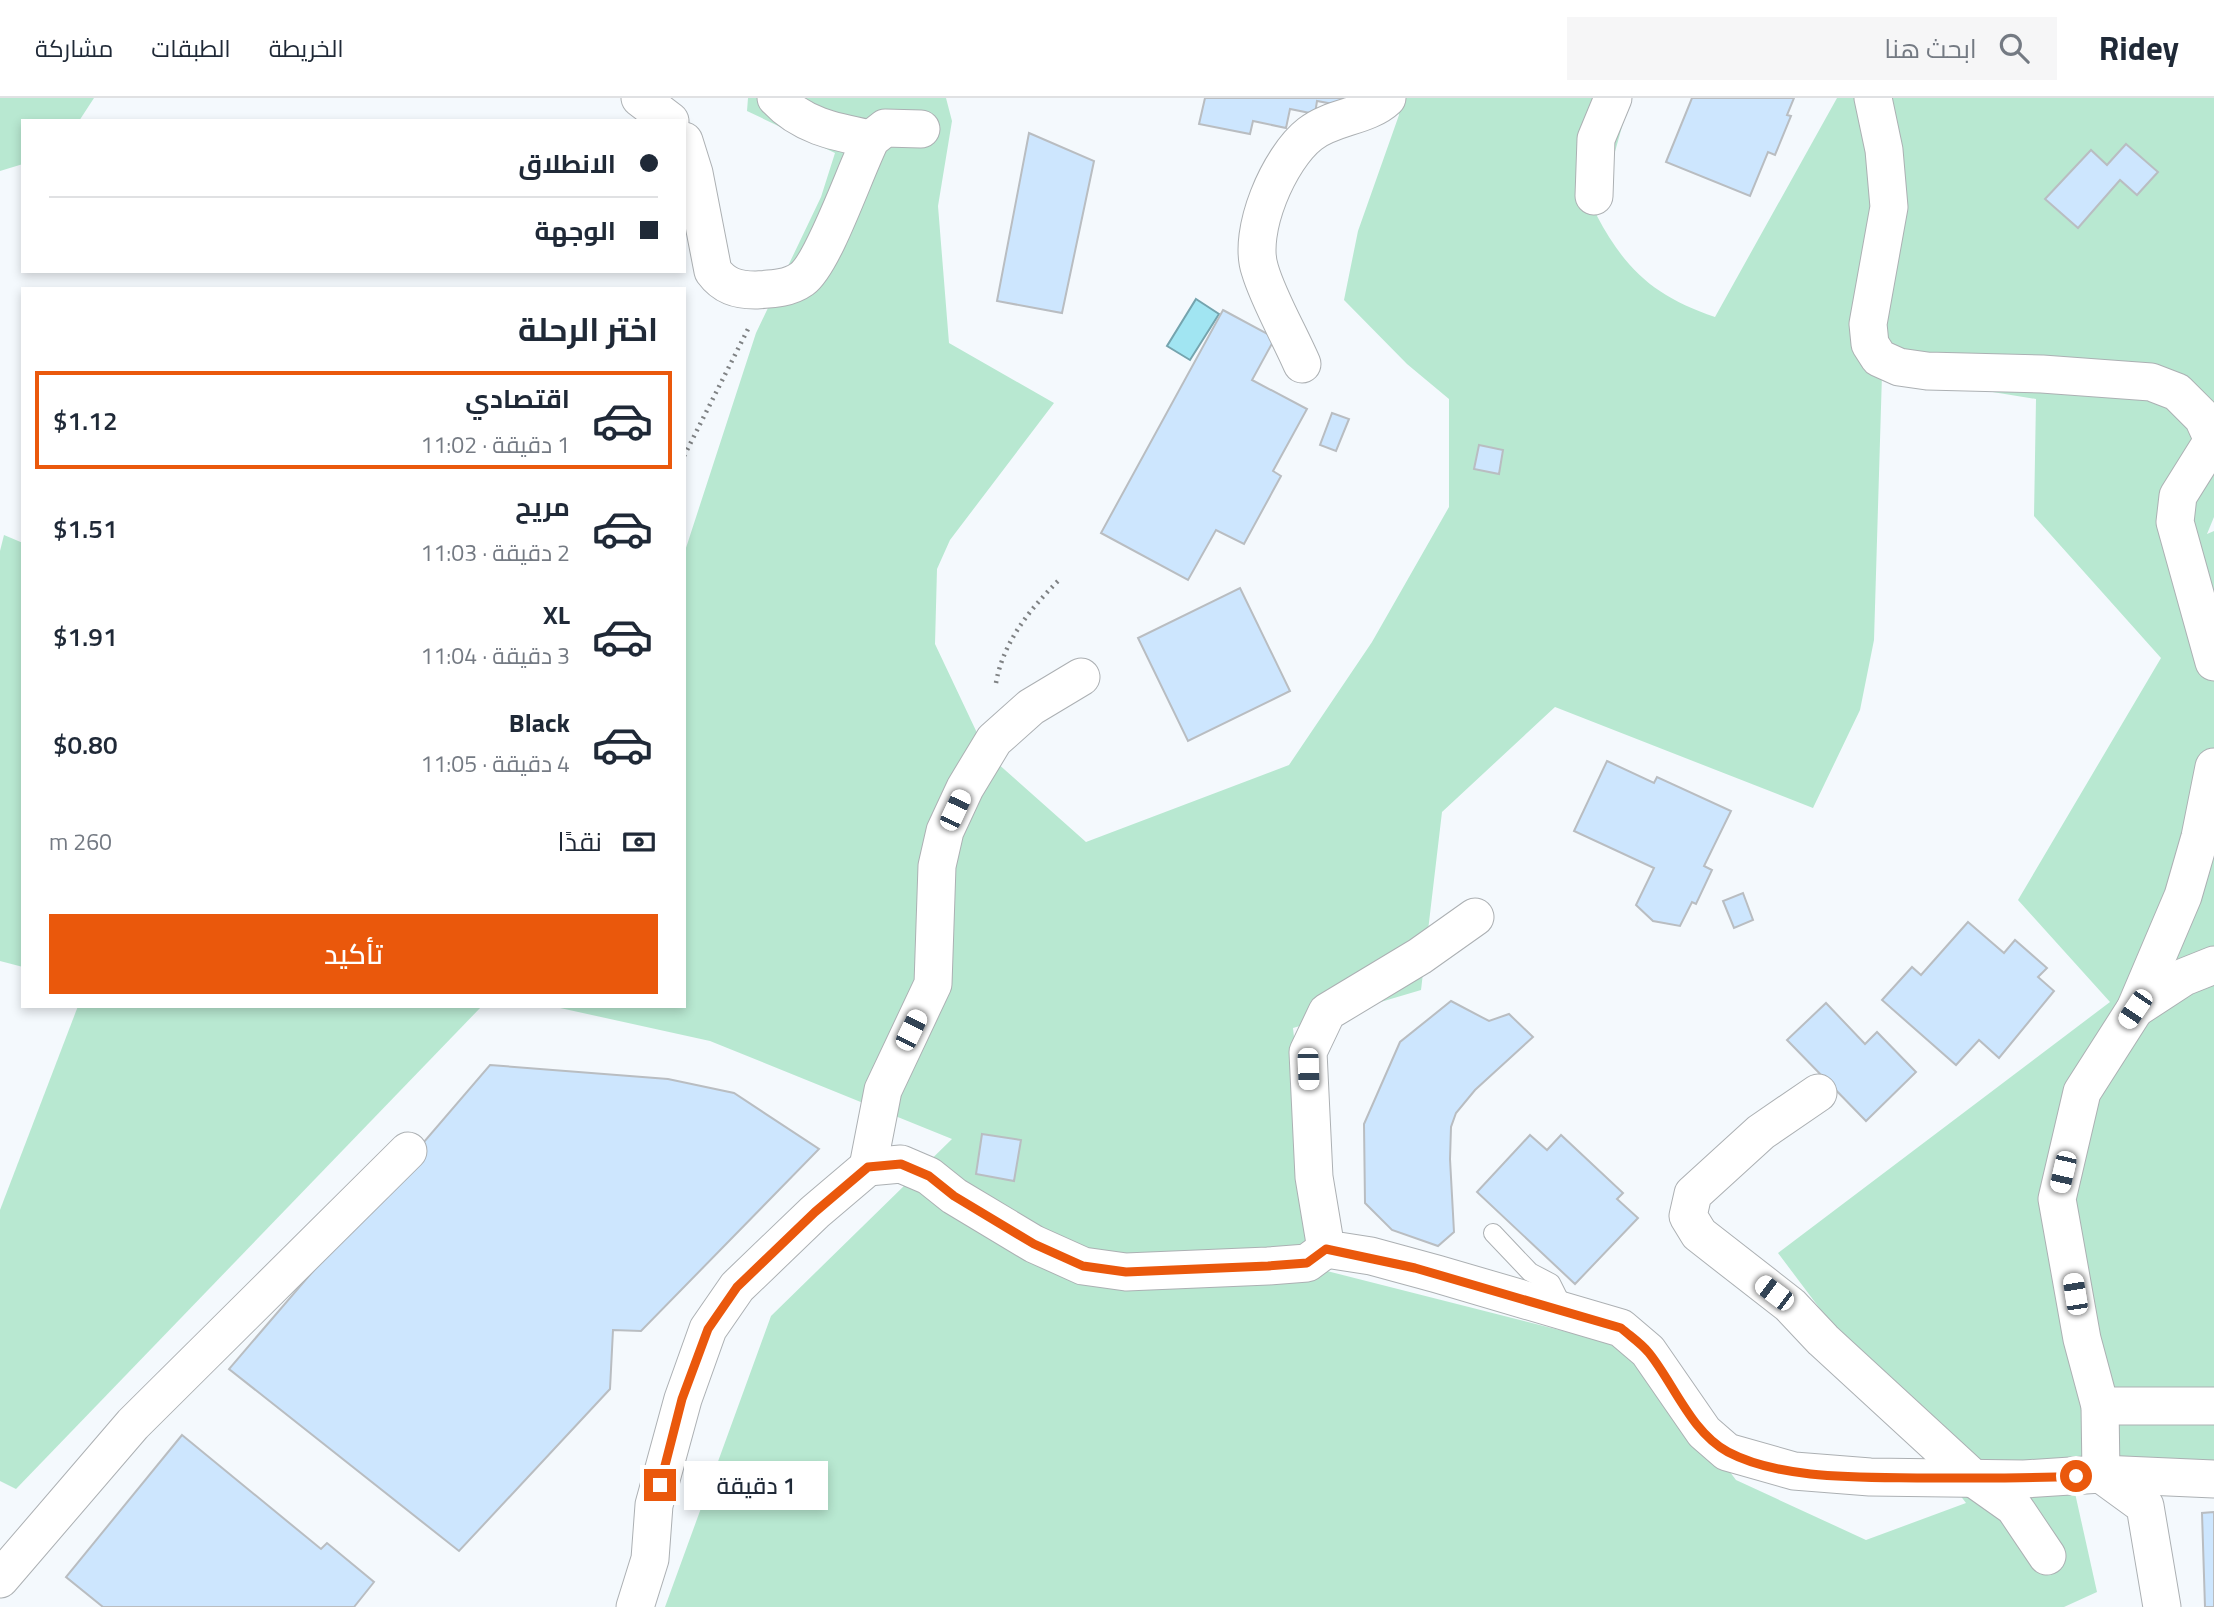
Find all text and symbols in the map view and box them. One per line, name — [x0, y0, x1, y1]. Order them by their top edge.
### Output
search box — [1567, 17, 2057, 80]
text: Ridey — [2099, 23, 2179, 73]
text: ابحث هنا — [1884, 29, 1977, 68]
icon: search — [1995, 29, 2033, 67]
text: مشاركة — [35, 30, 113, 66]
text: الطبقات — [151, 30, 231, 66]
text: الخريطة — [269, 30, 344, 66]
text: الانطلاق — [518, 144, 616, 183]
text: الوجهة — [535, 211, 616, 250]
text: اختر الرحلة — [518, 305, 658, 353]
text: اقتصادي — [465, 379, 570, 418]
icon: car — [591, 389, 654, 452]
text: $1.12 — [53, 401, 117, 440]
text: 1 دقيقة · 11:02 — [421, 427, 570, 462]
text: مريح — [515, 487, 570, 526]
icon: car — [591, 497, 654, 560]
text: $1.51 — [53, 509, 117, 548]
text: 2 دقيقة · 11:03 — [421, 535, 570, 570]
text: XL — [543, 595, 570, 634]
icon: car — [591, 605, 654, 668]
text: $1.91 — [53, 617, 117, 656]
text: 3 دقيقة · 11:04 — [421, 638, 570, 673]
text: Black — [509, 703, 570, 742]
icon: car — [591, 713, 654, 776]
text: $0.80 — [53, 725, 117, 764]
text: 4 دقيقة · 11:05 — [421, 746, 570, 781]
car — [937, 787, 974, 833]
text: نقدًا — [558, 822, 602, 861]
icon: cash — [620, 823, 658, 861]
text: 260 m — [49, 824, 112, 859]
button: تأكيد — [49, 914, 658, 994]
car — [2115, 986, 2156, 1032]
car — [893, 1007, 930, 1053]
car — [1297, 1048, 1320, 1090]
car — [2049, 1149, 2078, 1195]
car — [1751, 1272, 1798, 1314]
car — [2062, 1272, 2089, 1316]
callout: 1 دقيقة — [684, 1460, 828, 1510]
route start — [2060, 1460, 2092, 1492]
text: 1 دقيقة — [716, 1468, 796, 1503]
route end — [644, 1469, 676, 1501]

